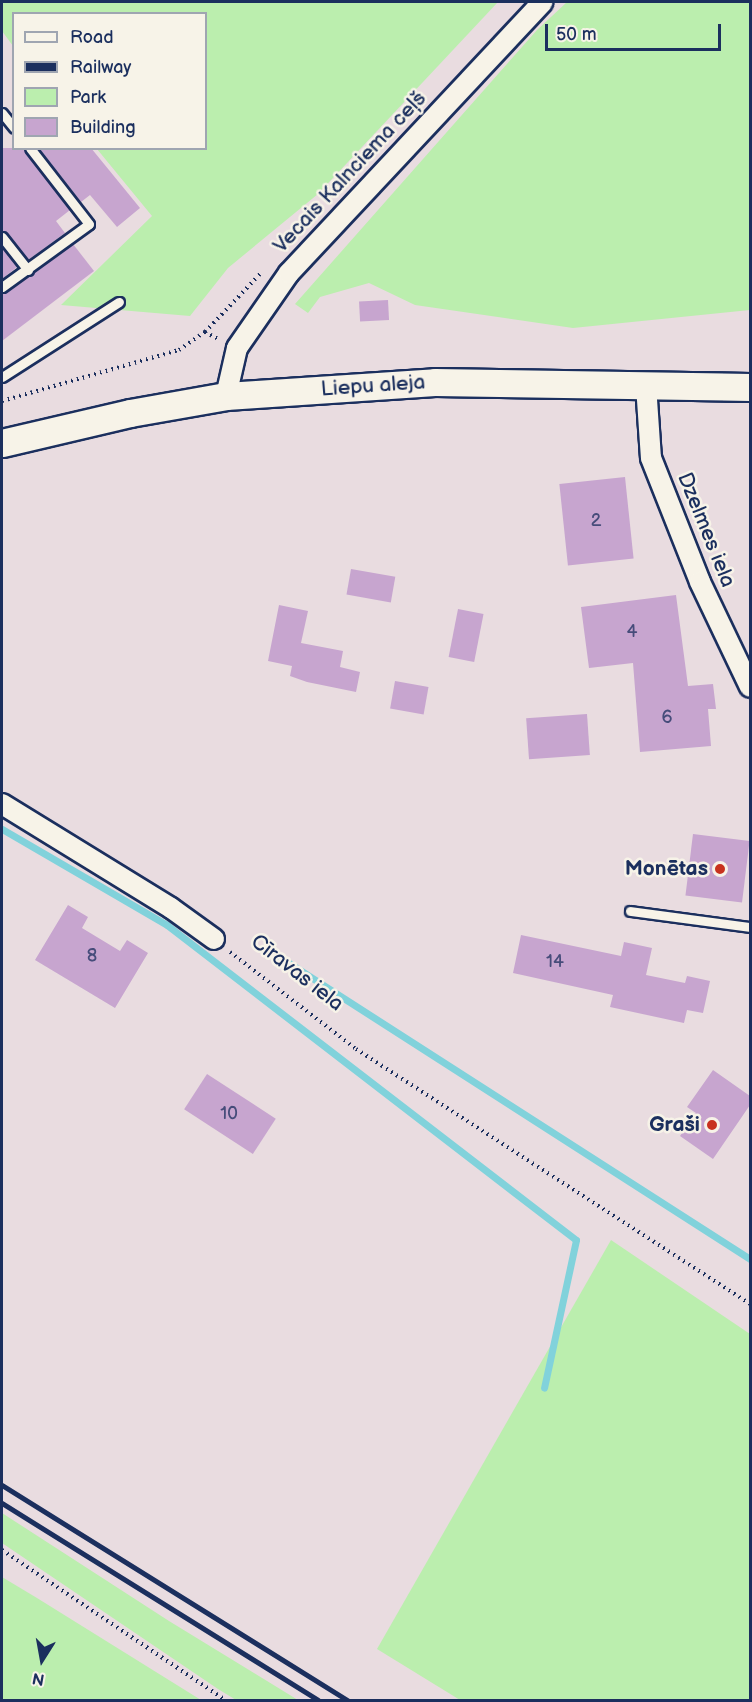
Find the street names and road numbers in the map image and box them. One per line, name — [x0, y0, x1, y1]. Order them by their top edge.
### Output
street label: Vecais Kalnciema ceļš — [268, 86, 432, 258]
street label: Liepu aleja — [320, 370, 426, 402]
street label: Dzelmes iela — [672, 469, 740, 591]
street label: Cīravas iela — [246, 929, 348, 1017]

